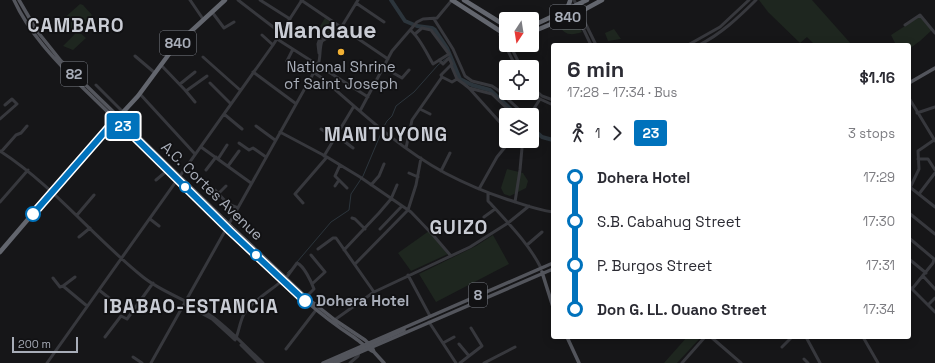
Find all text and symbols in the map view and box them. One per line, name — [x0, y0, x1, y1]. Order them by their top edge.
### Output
road number: 840 — [550, 5, 586, 29]
north arrow — [499, 12, 539, 52]
map controls — [499, 12, 539, 148]
district label: CAMBARO — [27, 13, 125, 38]
district label: Mandaue — [274, 15, 376, 45]
road number: 840 — [160, 31, 196, 55]
marker: National Shrine of Saint Joseph — [336, 47, 346, 57]
text: 6 min — [567, 55, 624, 83]
place label: National Shrine of Saint Joseph — [284, 57, 398, 93]
button: locate — [499, 60, 539, 100]
road number: 82 — [61, 62, 87, 86]
text: $1.16 — [859, 68, 895, 87]
text: 17:28 – 17:34 · Bus — [567, 84, 677, 101]
button: layers — [499, 108, 539, 148]
line badge: 23 — [105, 113, 141, 139]
text: 23 — [115, 117, 131, 135]
district label: MANTUYONG — [324, 122, 448, 147]
icon: walk — [567, 122, 589, 144]
icon: forward — [606, 122, 628, 144]
text: 23 — [642, 124, 659, 142]
text: 1 — [595, 125, 600, 142]
text: 3 stops — [848, 125, 895, 142]
street label: A.C. Cortes Avenue — [157, 137, 267, 244]
text: Dohera Hotel — [597, 168, 690, 187]
text: 17:29 — [863, 169, 895, 186]
unlabelled marker — [179, 181, 191, 193]
unlabelled marker — [25, 206, 41, 222]
text: S.B. Cabahug Street — [597, 212, 741, 231]
text: 17:30 — [863, 213, 895, 230]
district label: GUIZO — [430, 215, 488, 240]
unlabelled marker — [250, 249, 262, 261]
text: P. Burgos Street — [597, 256, 713, 275]
text: 17:31 — [866, 257, 895, 274]
road number: 8 — [469, 283, 487, 307]
place label: Dohera Hotel — [316, 291, 409, 310]
marker: Dohera Hotel — [297, 293, 313, 309]
district label: IBABAO-ESTANCIA — [103, 294, 279, 319]
text: Don G. LL. Ouano Street — [597, 300, 767, 319]
text: 17:34 — [863, 301, 895, 318]
scale bar — [12, 335, 78, 354]
text: 200 m — [18, 337, 51, 351]

